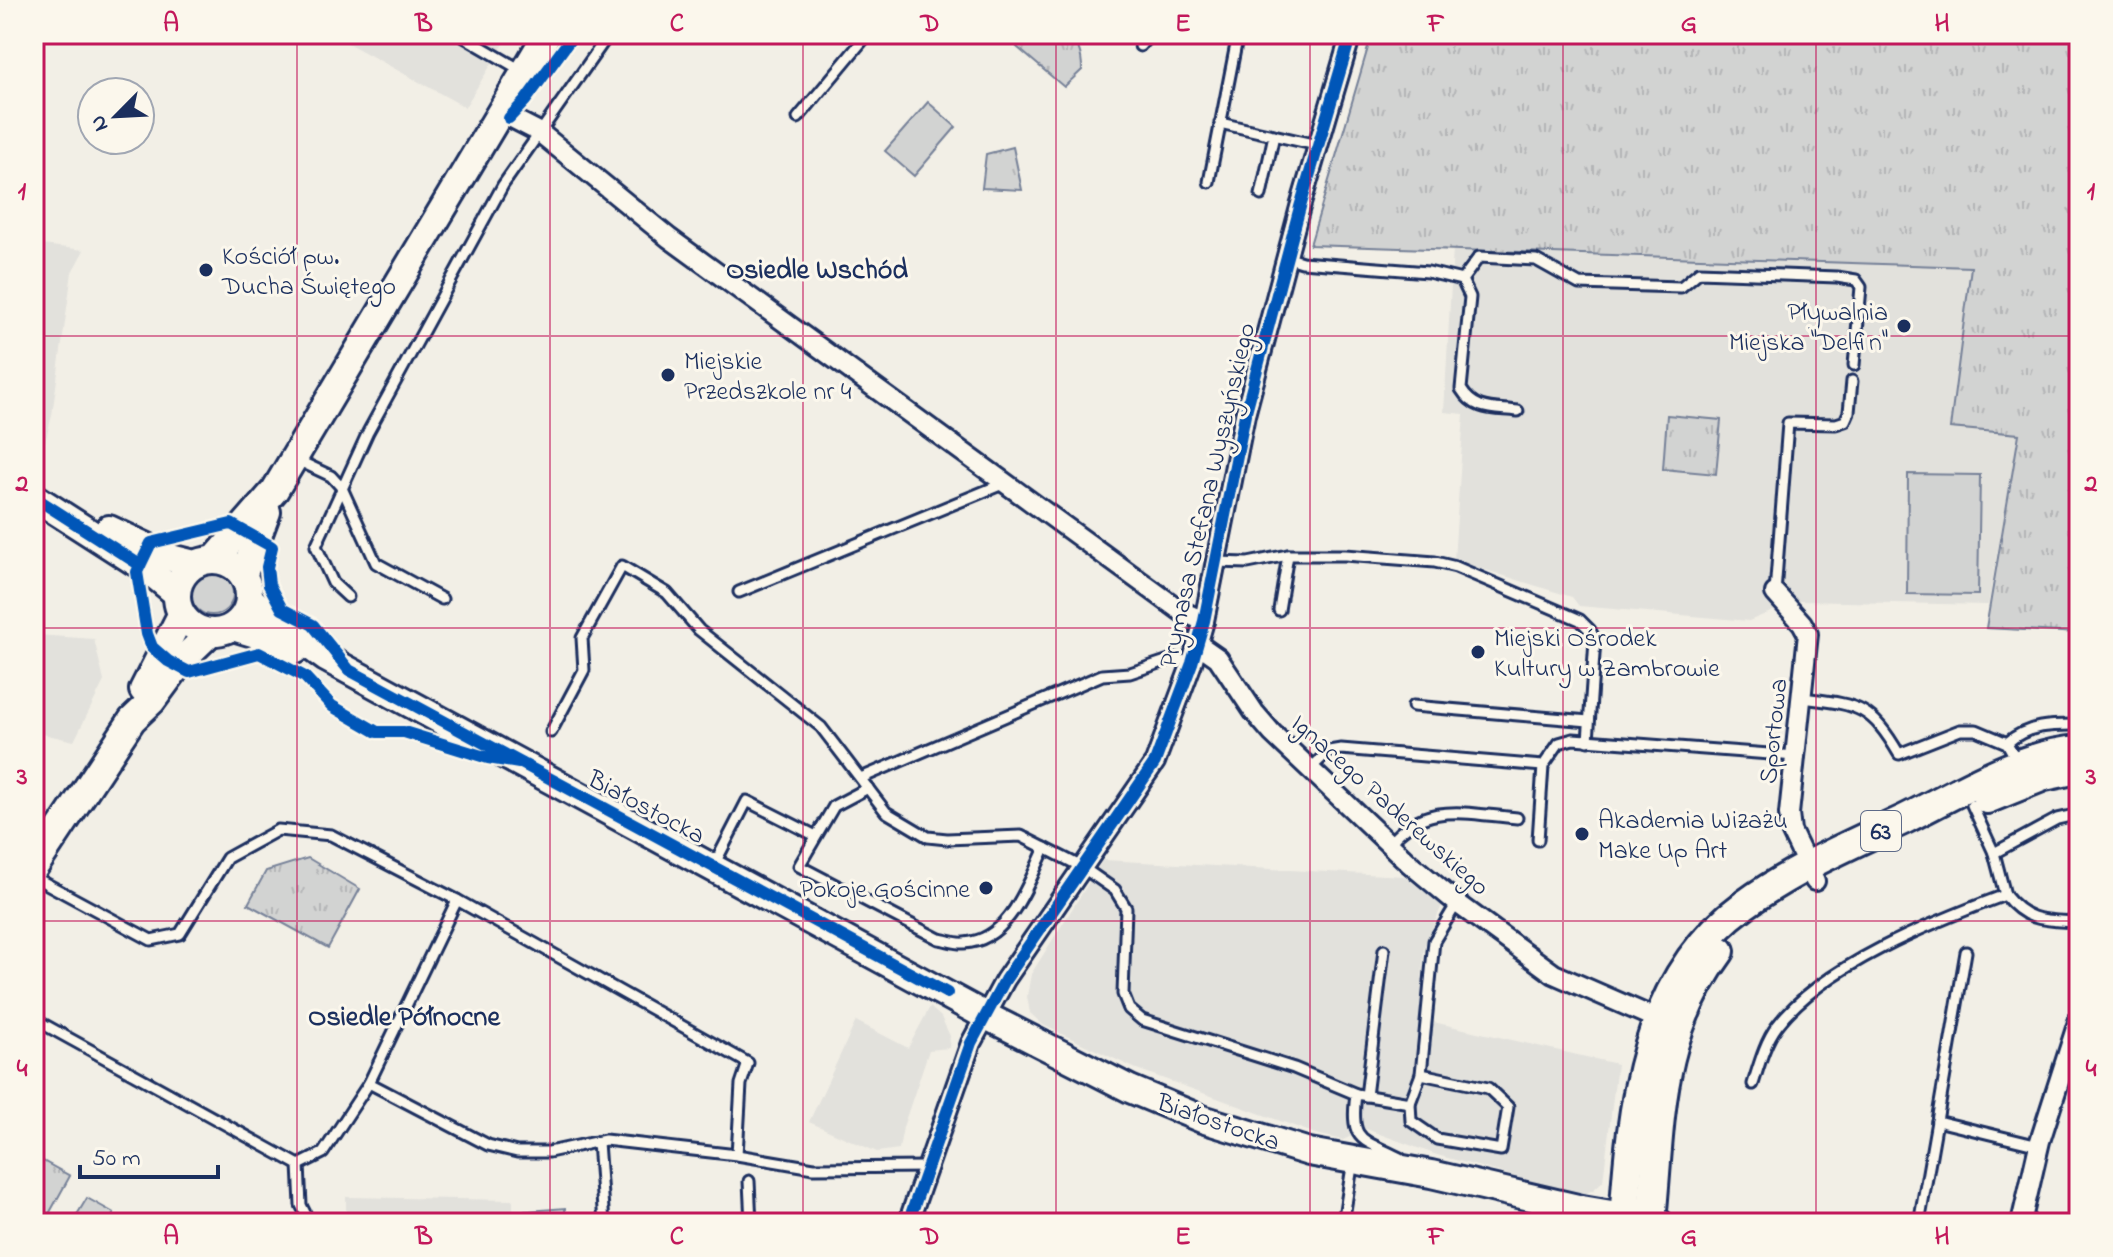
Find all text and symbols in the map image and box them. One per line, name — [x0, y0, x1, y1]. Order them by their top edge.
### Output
text: A — [163, 6, 179, 44]
text: B — [414, 6, 433, 44]
text: C — [670, 6, 684, 44]
text: D — [919, 6, 940, 44]
text: E — [1175, 6, 1191, 44]
text: F — [1426, 6, 1445, 44]
text: G — [1681, 6, 1697, 44]
text: H — [1934, 6, 1950, 44]
north arrow — [76, 76, 156, 156]
text: N — [83, 110, 118, 136]
text: 1 — [18, 174, 27, 212]
text: 1 — [2087, 174, 2096, 212]
place label: Kościół pw. Ducha Świętego — [221, 239, 396, 307]
district label: Osiedle Wschód — [726, 251, 908, 292]
marker: Kościół pw. Ducha Świętego — [197, 261, 215, 279]
place label: Pływalnia Miejska "Delfin" — [1729, 295, 1888, 363]
marker: Pływalnia Miejska "Delfin" — [1895, 317, 1913, 335]
street label: Prymasa Stefana Wyszyńskiego — [1151, 320, 1267, 672]
place label: Miejskie Przedszkole nr 4 — [684, 344, 852, 412]
marker: Miejskie Przedszkole nr 4 — [659, 366, 677, 384]
text: 2 — [15, 466, 29, 504]
text: 2 — [2084, 466, 2098, 504]
place label: Miejski Ośrodek Kultury w Zambrowie — [1494, 621, 1720, 689]
marker: Miejski Ośrodek Kultury w Zambrowie — [1469, 643, 1487, 661]
street label: Sportowa — [1751, 677, 1799, 786]
street label: Ignacego Paderewskiego — [1281, 706, 1497, 906]
text: 3 — [16, 759, 28, 797]
text: 3 — [2085, 759, 2097, 797]
street label: Białostocka — [579, 761, 711, 855]
place label: Akademia Wizażu Make Up Art — [1598, 803, 1788, 871]
road number: 63 — [1861, 811, 1901, 851]
marker: Akademia Wizażu Make Up Art — [1573, 825, 1591, 843]
place label: Pokoje Gościnne — [799, 872, 970, 910]
marker: Pokoje Gościnne — [977, 879, 995, 897]
district label: Osiedle Północne — [308, 998, 501, 1039]
text: 4 — [17, 1051, 28, 1089]
text: 4 — [2086, 1051, 2097, 1089]
street label: Białostocka — [1150, 1085, 1285, 1163]
scale bar — [80, 1129, 218, 1179]
text: 50 m — [92, 1142, 141, 1177]
text: A — [163, 1219, 179, 1257]
text: B — [414, 1219, 433, 1257]
text: C — [670, 1219, 684, 1257]
text: D — [919, 1219, 940, 1257]
text: E — [1175, 1219, 1191, 1257]
text: F — [1426, 1219, 1445, 1257]
text: G — [1681, 1219, 1697, 1257]
text: H — [1934, 1219, 1950, 1257]

